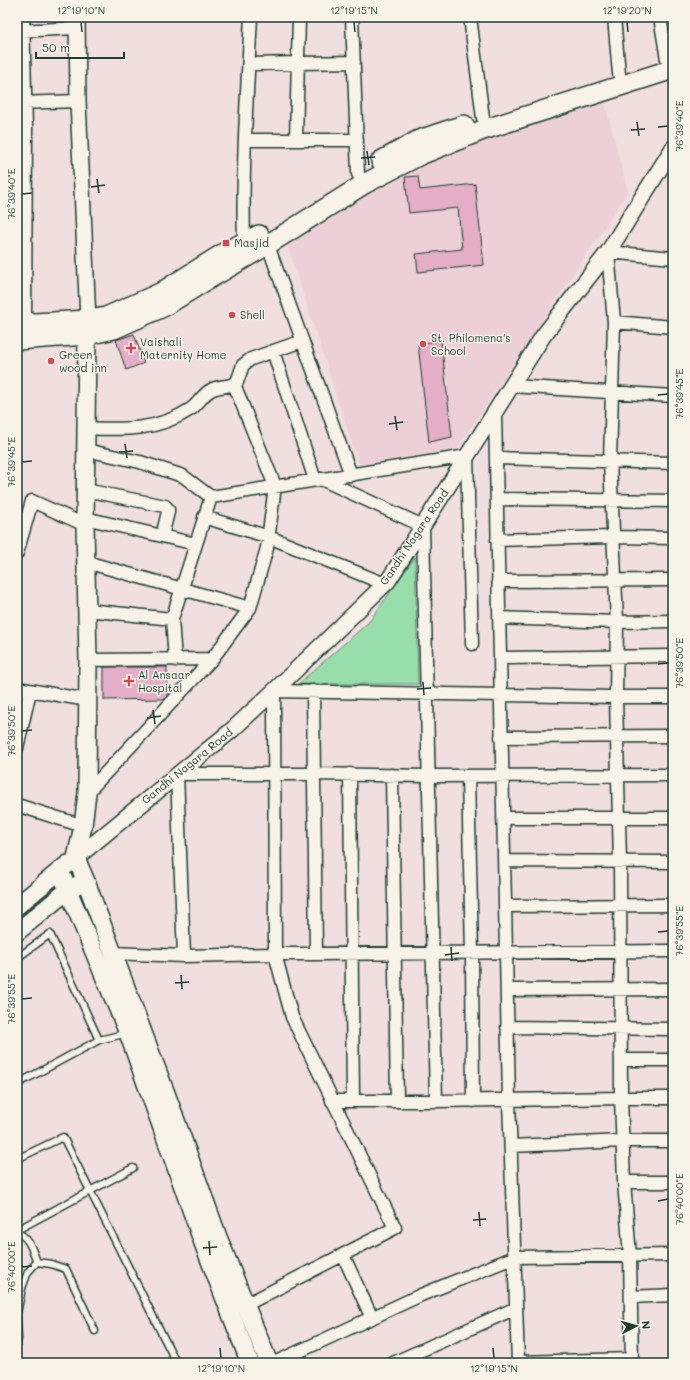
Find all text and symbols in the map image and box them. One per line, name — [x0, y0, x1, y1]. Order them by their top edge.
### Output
text: 12°19'10"N — [57, 3, 105, 17]
text: 12°19'15"N — [330, 3, 378, 17]
text: 12°19'20"N — [602, 3, 652, 17]
scale bar — [36, 34, 124, 60]
text: 50 m — [42, 39, 70, 55]
text: 76°39'40"E — [672, 100, 686, 151]
text: 76°39'40"E — [4, 168, 18, 219]
place label: Masjid — [234, 235, 269, 250]
marker: Masjid — [221, 238, 231, 248]
place label: Shell — [240, 307, 265, 322]
marker: Shell — [227, 310, 237, 320]
place label: St. Philomena's School — [431, 330, 511, 358]
place label: Vaishali Maternity Home — [140, 334, 226, 362]
marker: St. Philomena's School — [418, 339, 428, 349]
marker: Vaishali Maternity Home — [125, 342, 137, 354]
place label: Green wood inn — [59, 347, 107, 375]
marker: Green wood inn — [46, 356, 56, 366]
text: 76°39'45"E — [672, 369, 686, 419]
text: 76°39'45"E — [4, 437, 18, 487]
street label: Gandhi Nagara Road — [376, 486, 451, 588]
text: 76°39'50"E — [672, 637, 686, 688]
place label: Al Ansaar Hospital — [138, 667, 190, 695]
marker: Al Ansaar Hospital — [123, 675, 135, 687]
text: 76°39'50"E — [4, 705, 18, 756]
street label: Gandhi Nagara Road — [138, 724, 235, 807]
text: 76°39'55"E — [672, 906, 686, 956]
text: 76°39'55"E — [4, 974, 18, 1024]
text: 76°40'00"E — [672, 1173, 686, 1225]
text: 76°40'00"E — [4, 1241, 18, 1293]
north arrow — [616, 1306, 656, 1346]
text: N — [639, 1320, 654, 1330]
text: 12°19'10"N — [197, 1361, 245, 1375]
text: 12°19'15"N — [470, 1361, 518, 1375]

